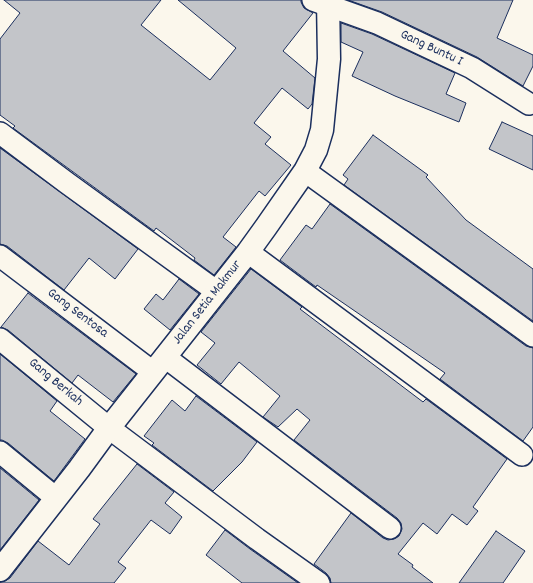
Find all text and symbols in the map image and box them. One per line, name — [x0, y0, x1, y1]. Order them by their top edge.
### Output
street label: Gang Buntu I — [397, 27, 465, 71]
street label: Jalan Setia Makmur — [170, 257, 246, 349]
street label: Gang Sentosa — [43, 286, 111, 342]
street label: Gang Berkah — [24, 355, 86, 411]

